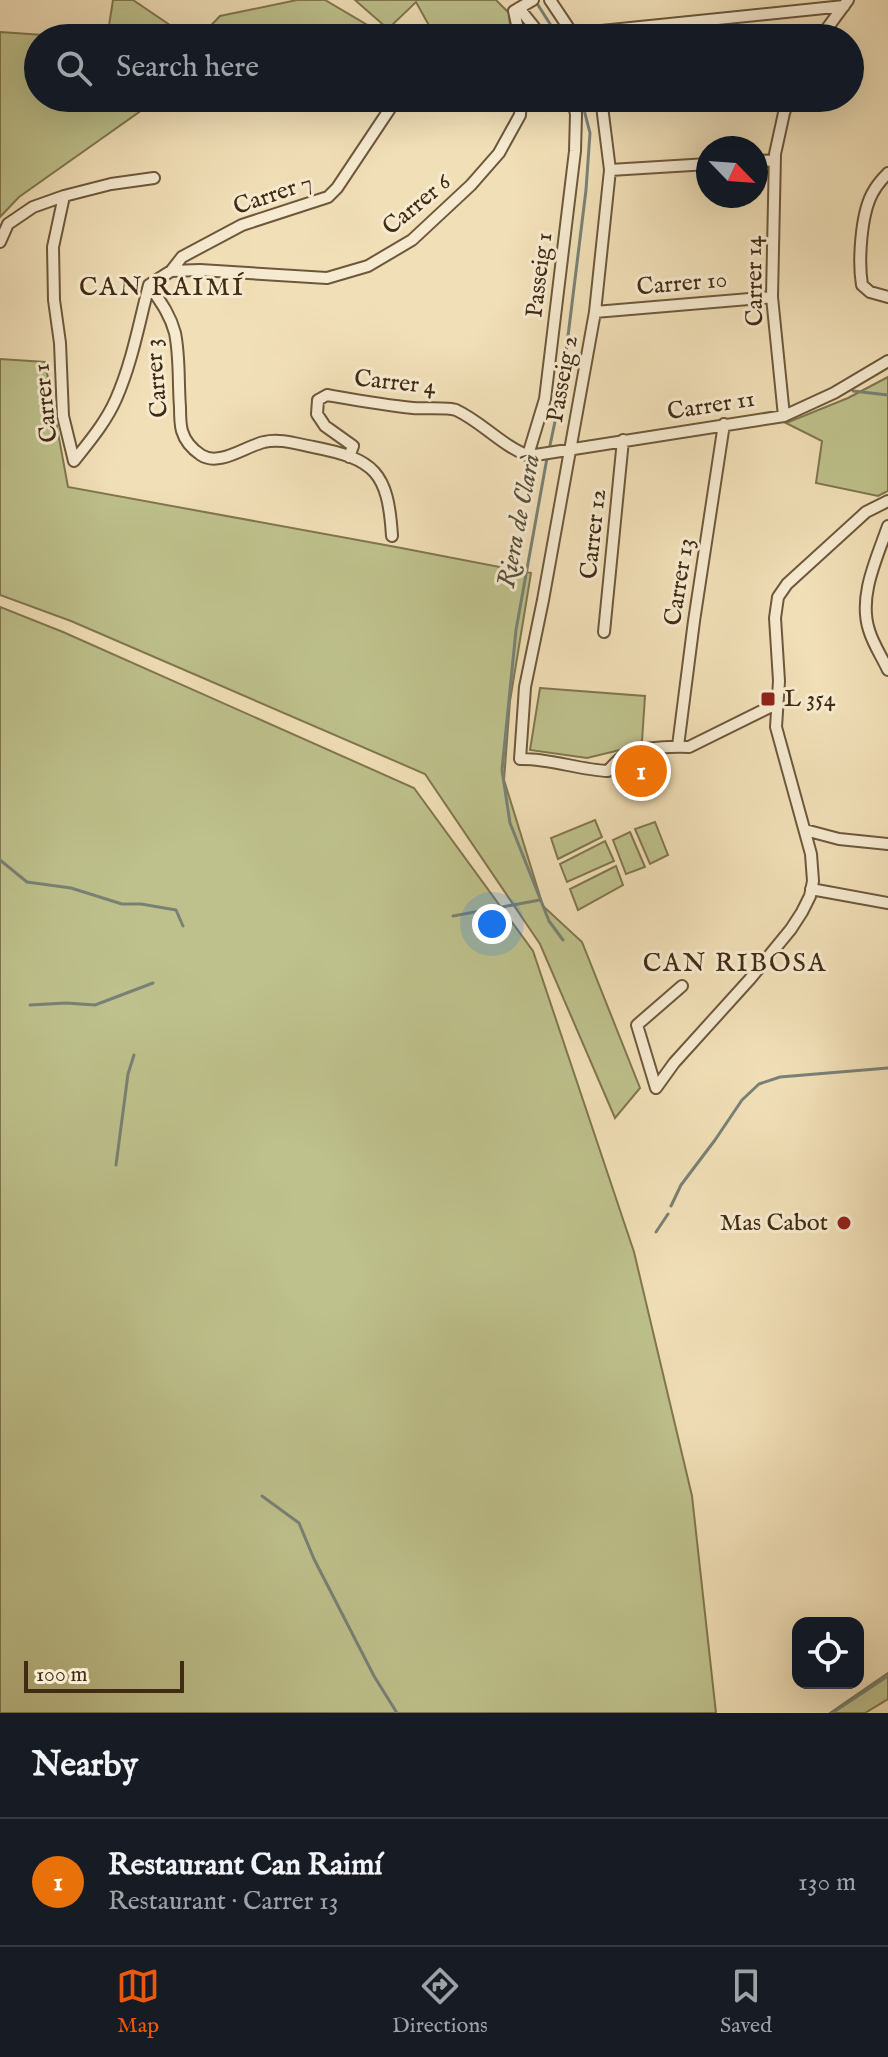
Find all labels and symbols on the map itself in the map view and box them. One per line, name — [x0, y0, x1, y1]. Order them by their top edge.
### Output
north arrow — [696, 136, 768, 208]
street label: Carrer 7 — [229, 167, 317, 223]
street label: Carrer 6 — [376, 167, 458, 243]
street label: Passeig 1 — [519, 231, 561, 319]
street label: Carrer 14 — [739, 235, 771, 327]
street label: Carrer 10 — [635, 265, 729, 303]
district label: CAN RAIMÍ — [79, 271, 245, 304]
street label: Passeig 2 — [540, 333, 586, 425]
street label: Carrer 3 — [138, 337, 176, 419]
street label: Carrer 1 — [26, 362, 66, 444]
street label: Carrer 4 — [353, 363, 438, 403]
street label: Carrer 11 — [665, 384, 757, 428]
water label: Riera de Clarà — [490, 451, 548, 591]
street label: Carrer 12 — [574, 487, 614, 581]
street label: Carrer 13 — [658, 536, 702, 628]
place label: L 354 — [784, 684, 836, 715]
marker: L 354 — [759, 690, 777, 708]
pin: 1 — [615, 741, 667, 801]
your location — [472, 904, 512, 944]
district label: CAN RIBOSA — [643, 947, 827, 980]
place label: Mas Cabot — [720, 1208, 828, 1239]
marker: Mas Cabot — [835, 1214, 853, 1232]
scale bar — [24, 1657, 184, 1693]

